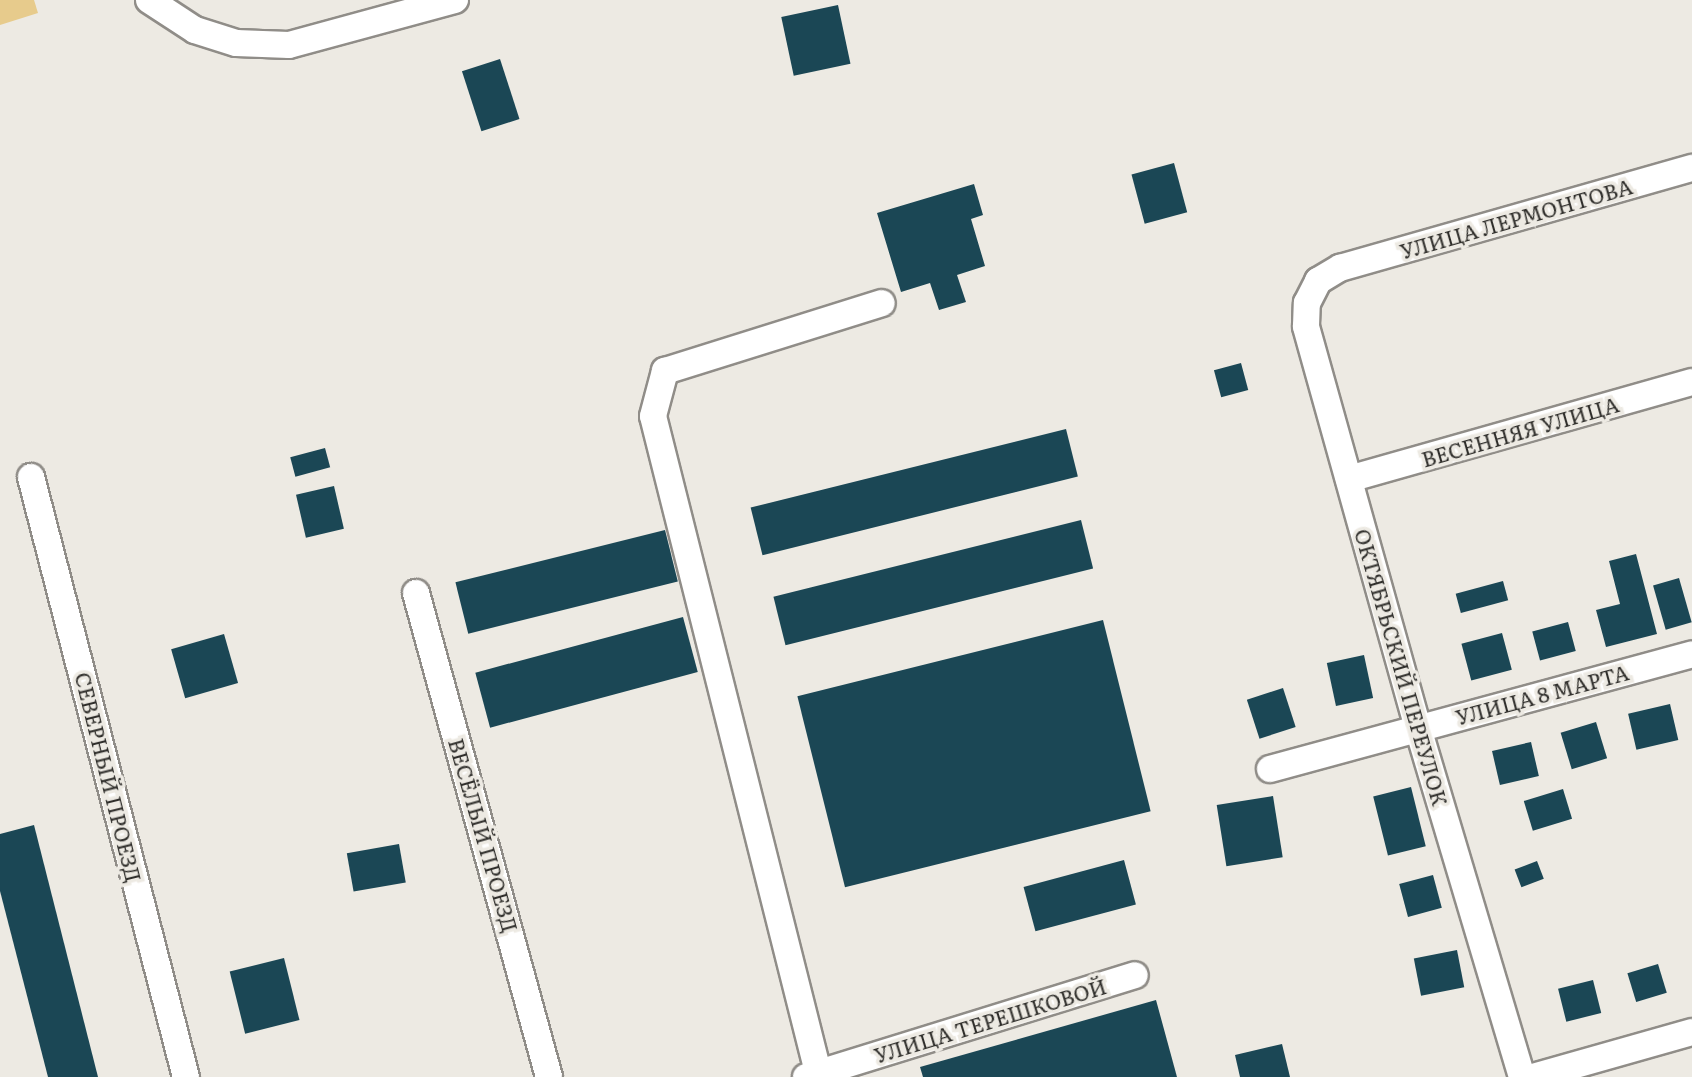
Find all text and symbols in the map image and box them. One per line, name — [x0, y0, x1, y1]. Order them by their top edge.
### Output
street label: УЛИЦА ЛЕРМОНТОВА — [1397, 173, 1635, 263]
street label: ВЕСЕННЯЯ УЛИЦА — [1418, 391, 1622, 471]
street label: ОКТЯБРЬСКИЙ ПЕРЕУЛОК — [1350, 526, 1454, 808]
street label: УЛИЦА 8 МАРТА — [1453, 659, 1631, 729]
street label: СЕВЕРНЫЙ ПРОЕЗД — [71, 670, 147, 884]
street label: ВЕСЁЛЫЙ ПРОЕЗД — [444, 735, 524, 935]
street label: УЛИЦА ТЕРЕШКОВОЙ — [871, 973, 1109, 1067]

